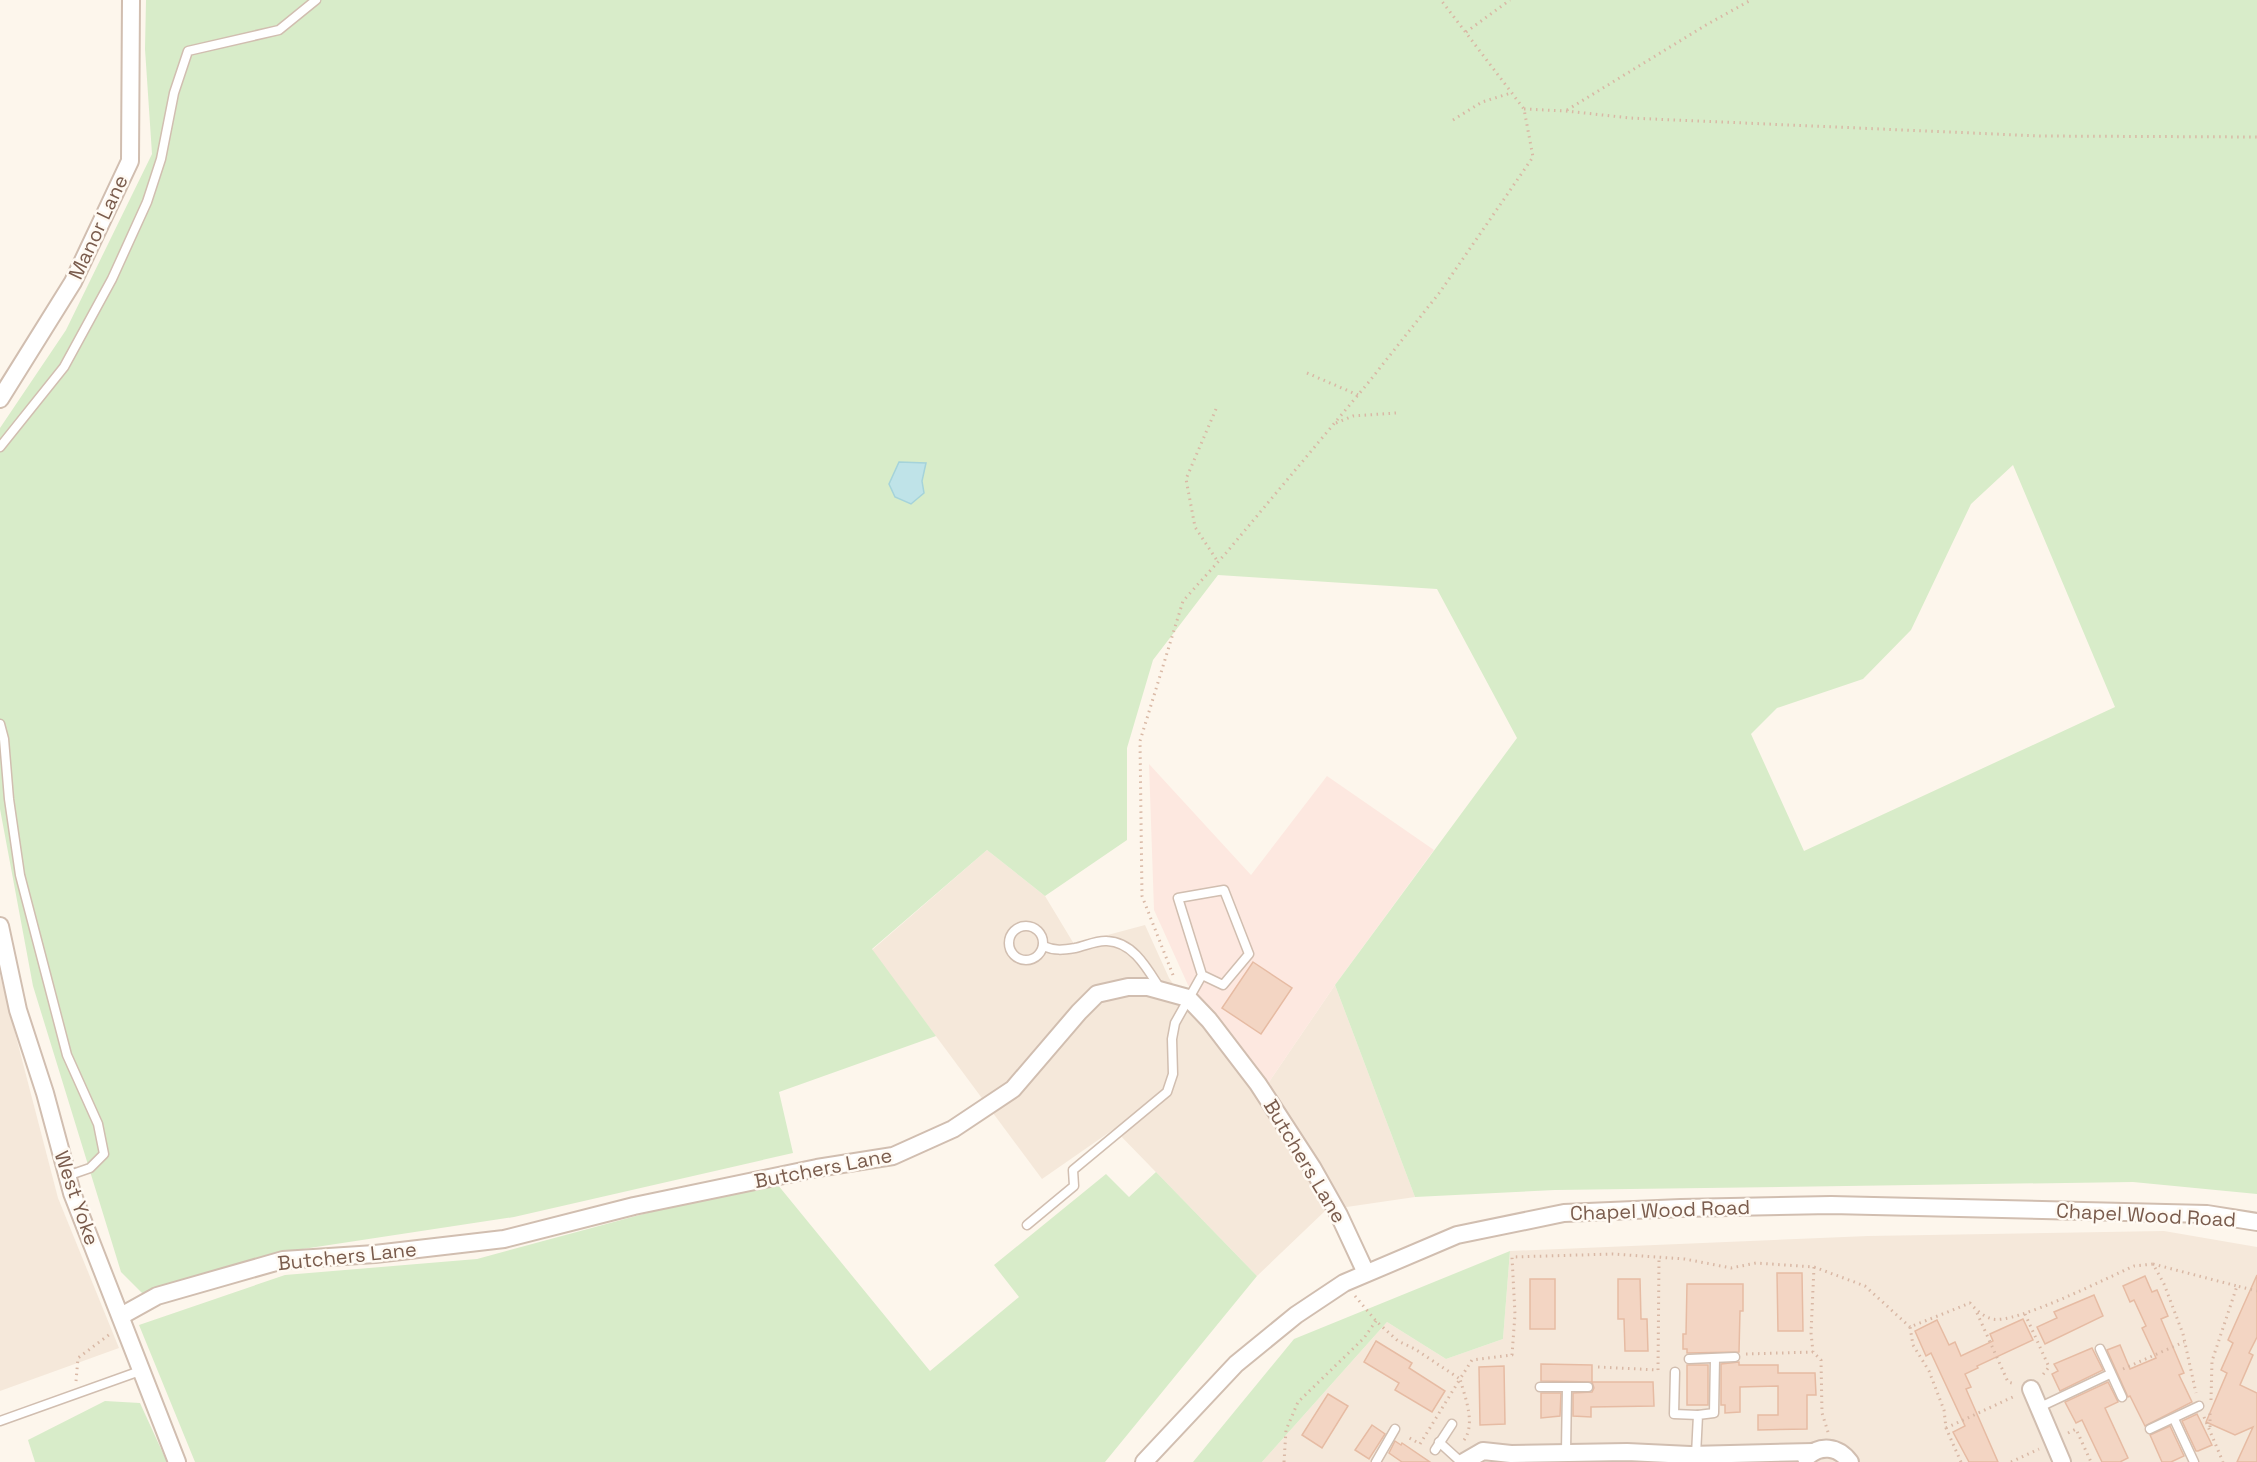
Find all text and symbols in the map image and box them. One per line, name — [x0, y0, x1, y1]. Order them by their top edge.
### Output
street label: Manor Lane — [62, 170, 134, 284]
street label: Butchers Lane — [1258, 1094, 1352, 1228]
street label: Butchers Lane — [752, 1142, 894, 1194]
street label: West Yoke — [49, 1147, 105, 1249]
street label: Chapel Wood Road — [1569, 1194, 1751, 1226]
street label: Chapel Wood Road — [2055, 1197, 2237, 1233]
street label: Butchers Lane — [276, 1236, 418, 1276]

